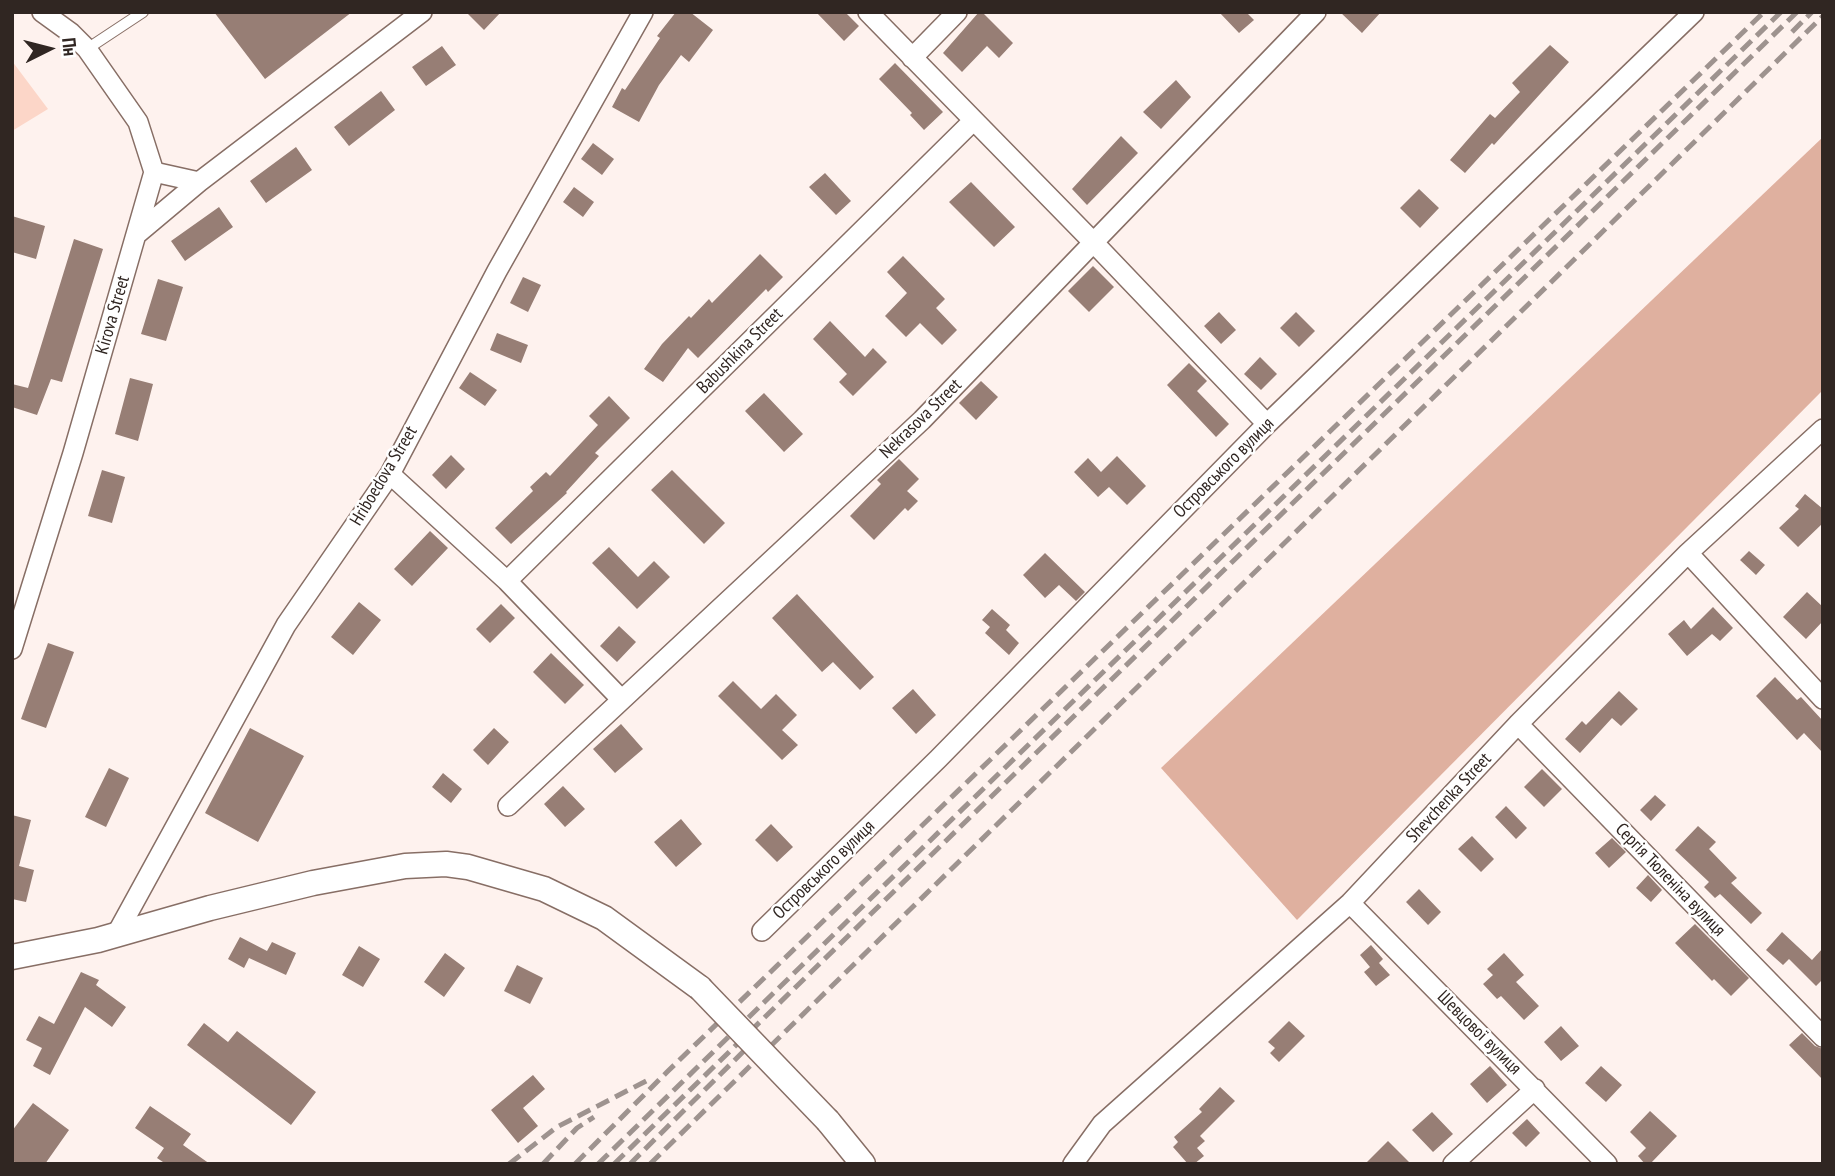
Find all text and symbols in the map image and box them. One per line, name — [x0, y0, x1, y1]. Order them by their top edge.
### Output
north arrow — [14, 14, 84, 84]
text: Пн — [57, 36, 83, 57]
street label: Kirova Street — [92, 273, 134, 357]
street label: Babushkina Street — [693, 304, 787, 398]
street label: Nekrasova Street — [876, 375, 966, 463]
street label: Островського вулиця — [1169, 413, 1279, 523]
street label: Hriboedova Street — [346, 422, 422, 530]
street label: Shevchenka Street — [1402, 749, 1496, 847]
street label: Островського вулиця — [769, 816, 879, 924]
street label: Сергія Тюленіна вулиця — [1610, 819, 1730, 941]
street label: Шевцової вулиця — [1432, 986, 1526, 1080]

